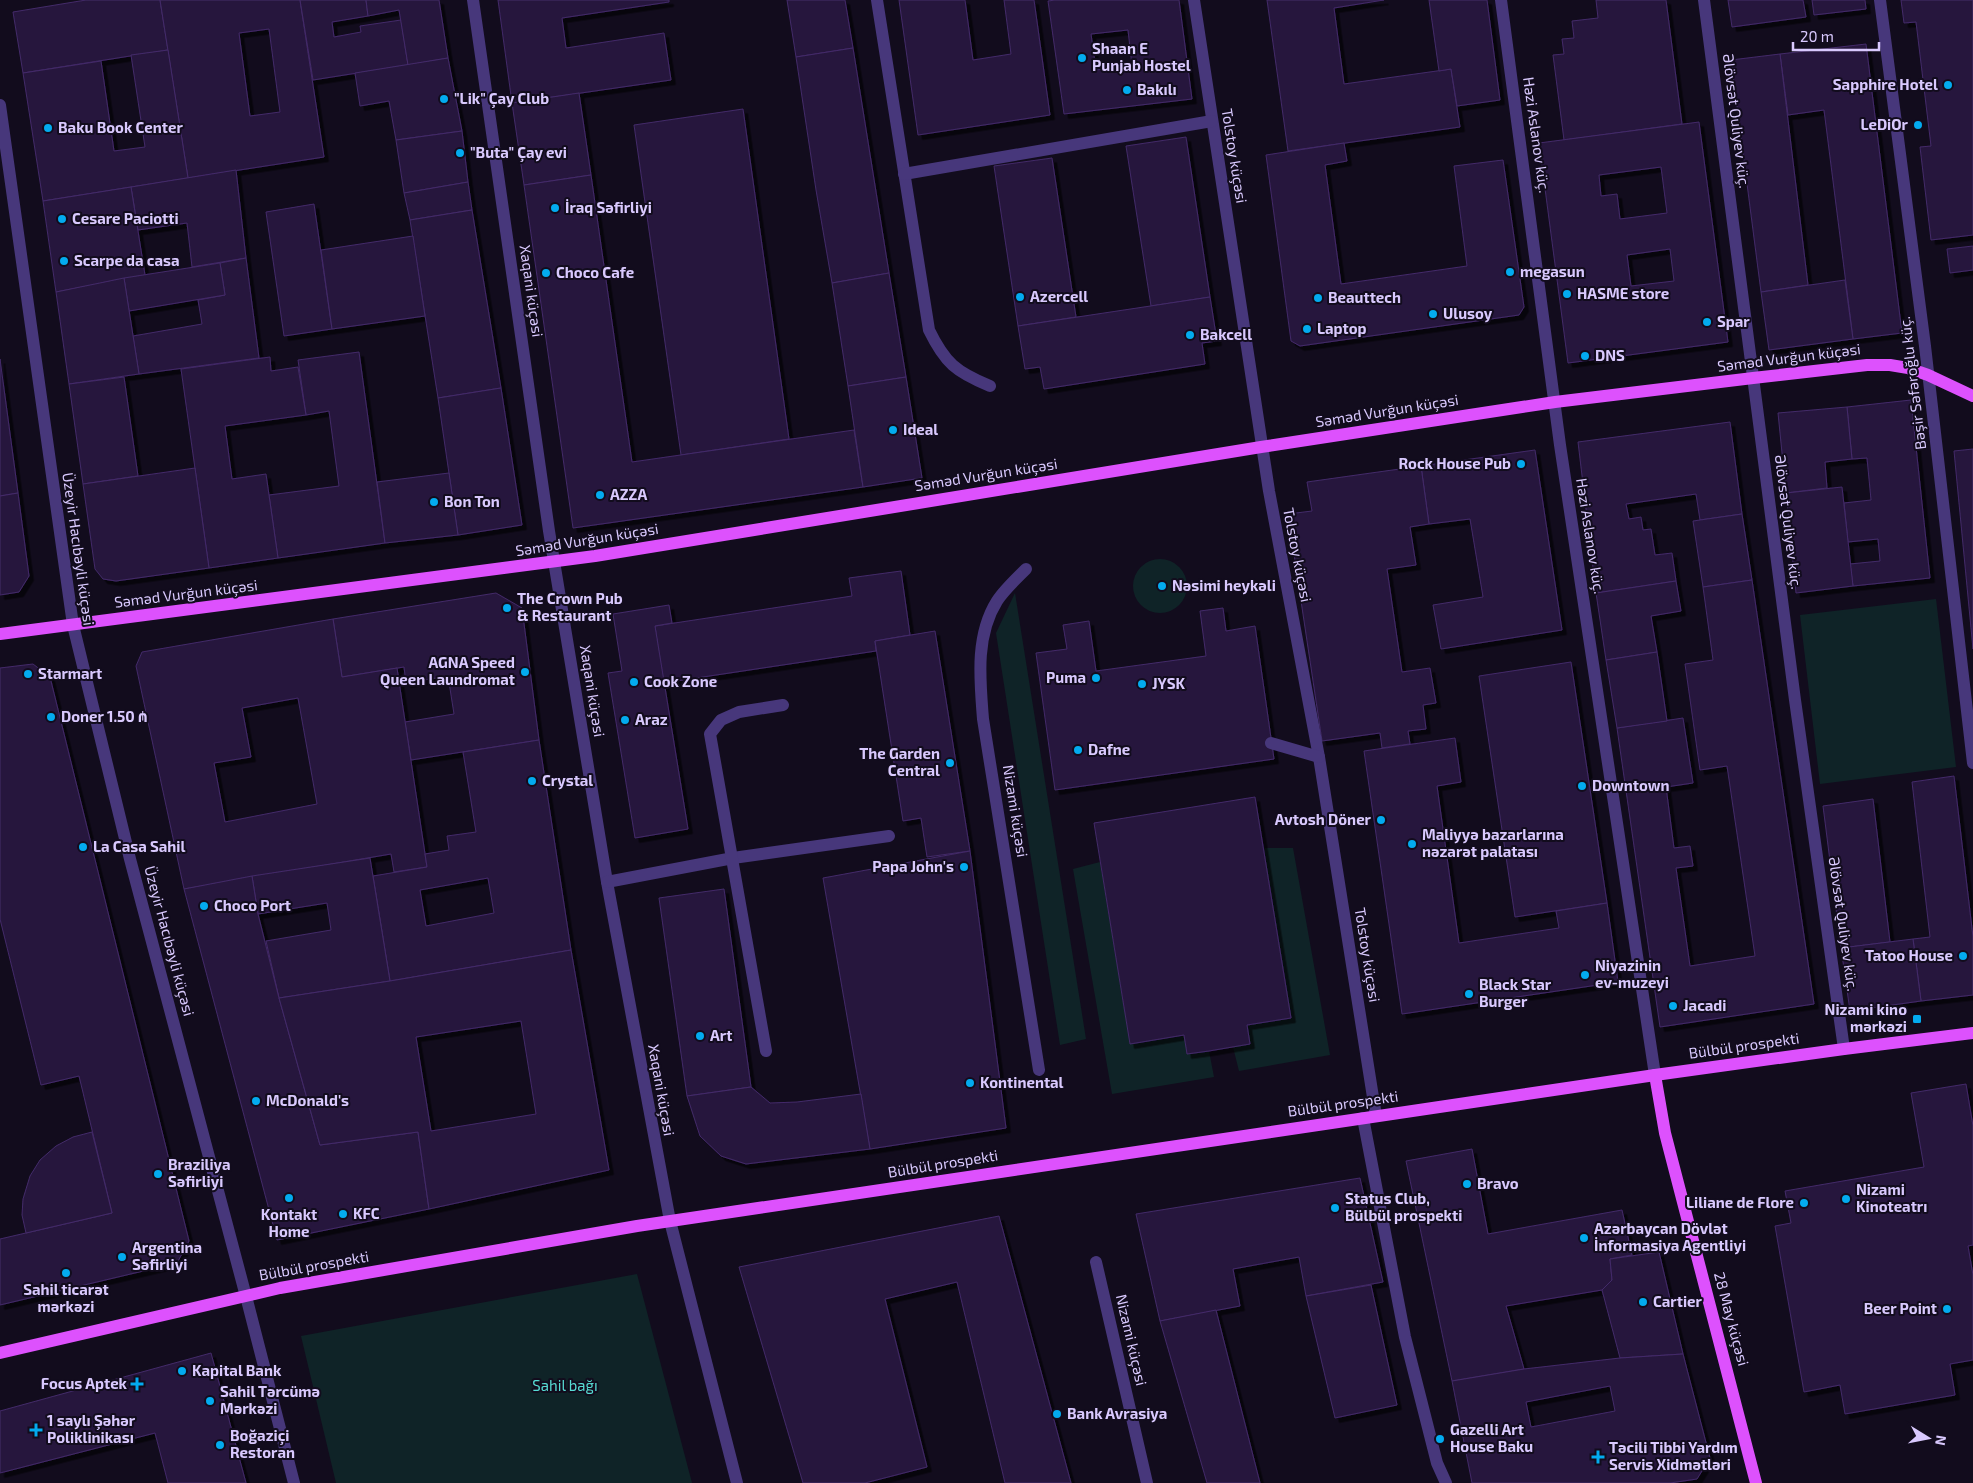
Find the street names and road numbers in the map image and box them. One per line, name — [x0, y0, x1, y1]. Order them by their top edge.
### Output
street label: Əlövsət Quliyev küç. — [1719, 52, 1754, 189]
street label: Həzi Aslanov küç. — [1519, 76, 1554, 194]
street label: Tolstoy küçəsi — [1218, 107, 1251, 205]
street label: Xaqani küçəsi — [516, 244, 547, 338]
street label: Bəşir Səfəroğlu küç. — [1895, 315, 1930, 451]
street label: Səməd Vurğun küçəsi — [1716, 339, 1862, 376]
street label: Səməd Vurğun küçəsi — [1314, 390, 1460, 431]
street label: Əlövsət Quliyev küç. — [1771, 453, 1806, 590]
street label: Səməd Vurğun küçəsi — [913, 454, 1059, 495]
street label: Üzeyir Hacıbəyli küçəsi — [58, 471, 99, 627]
street label: Həzi Aslanov küç. — [1572, 477, 1609, 595]
street label: Tolstoy küçəsi — [1279, 506, 1316, 604]
street label: Səməd Vurğun küçəsi — [514, 519, 660, 560]
street label: Səməd Vurğun küçəsi — [113, 575, 259, 612]
street label: Xaqani küçəsi — [576, 644, 609, 738]
street label: Nizami küçəsi — [999, 763, 1032, 858]
street label: Əlövsət Quliyev küç. — [1825, 855, 1862, 992]
street label: Üzeyir Hacıbəyli küçəsi — [140, 864, 199, 1018]
street label: Tolstoy küçəsi — [1351, 906, 1384, 1004]
street label: Bülbül prospekti — [1687, 1028, 1800, 1062]
street label: Xaqani küçəsi — [644, 1043, 679, 1137]
street label: Bülbül prospekti — [1286, 1086, 1399, 1120]
street label: Bülbül prospekti — [886, 1145, 999, 1181]
street label: Bülbül prospekti — [257, 1246, 370, 1284]
street label: 28 May küçəsi — [1710, 1270, 1753, 1368]
street label: Nizami küçəsi — [1112, 1292, 1151, 1387]

